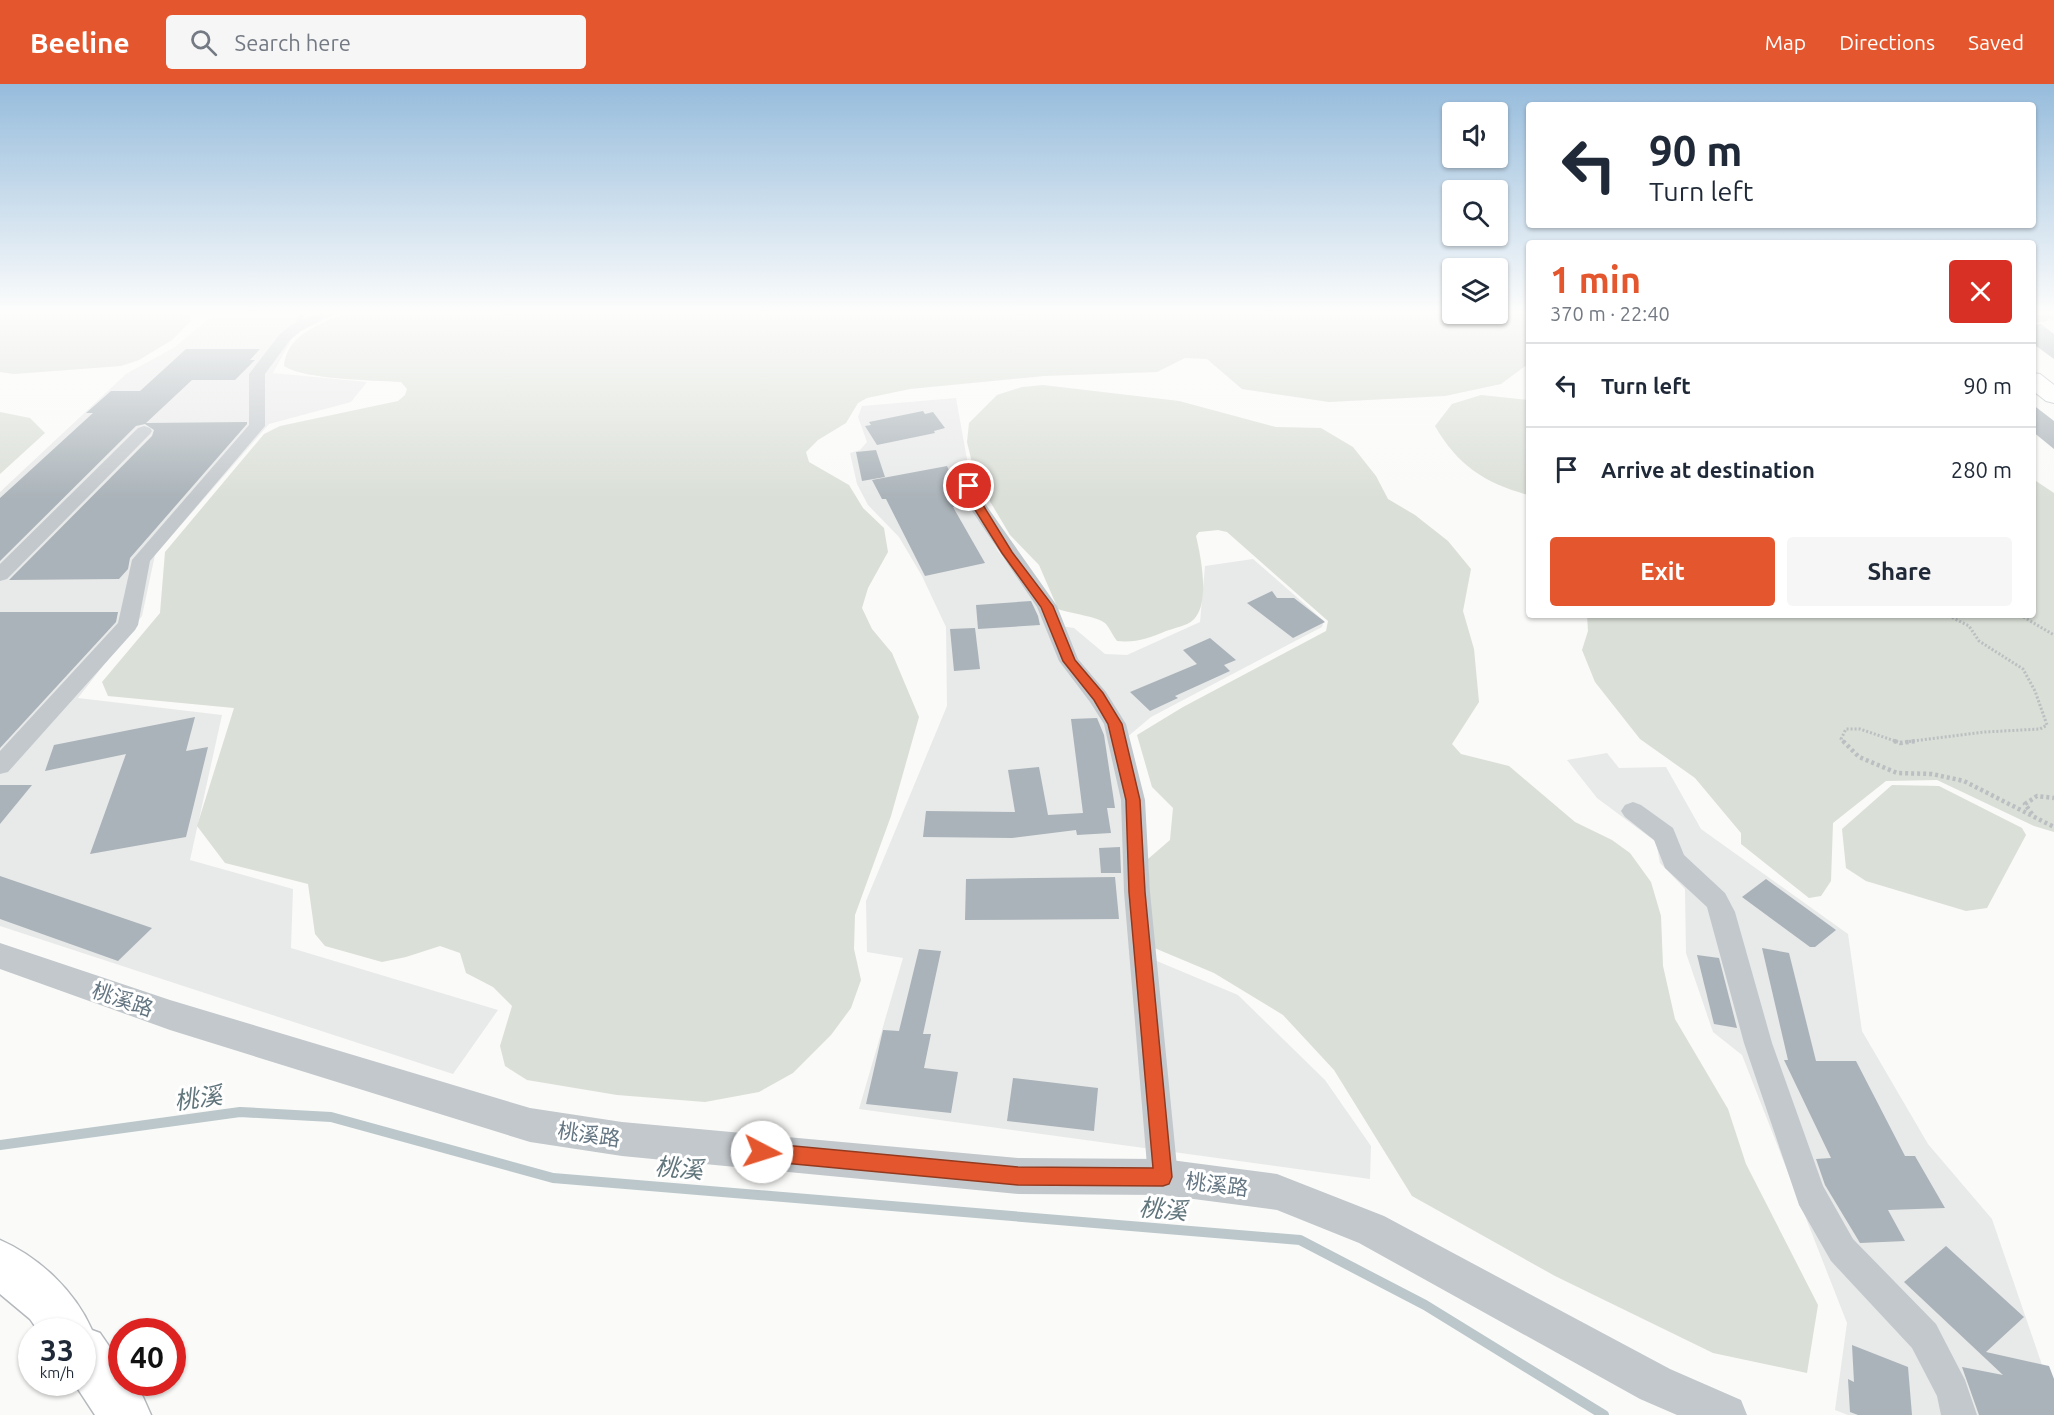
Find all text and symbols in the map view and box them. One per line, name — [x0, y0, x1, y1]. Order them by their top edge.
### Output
search box — [166, 15, 586, 69]
icon: search — [187, 26, 220, 59]
text: Beeline — [30, 27, 130, 58]
text: Search here — [235, 30, 351, 55]
text: Map — [1765, 30, 1806, 54]
text: Directions — [1839, 30, 1935, 54]
text: Saved — [1968, 30, 2024, 54]
map controls — [1442, 102, 1508, 324]
button: sound — [1442, 102, 1508, 168]
icon: left — [1550, 126, 1628, 204]
text: 90 m — [1649, 127, 1743, 174]
text: Turn left — [1649, 176, 1753, 206]
button: search — [1442, 180, 1508, 246]
button: layers — [1442, 258, 1508, 324]
text: 1 min — [1550, 259, 1641, 300]
button: close — [1949, 260, 2012, 323]
text: 370 m · 22:40 — [1550, 302, 1670, 325]
icon: left — [1550, 369, 1583, 402]
text: Turn left — [1601, 373, 1691, 398]
text: 90 m — [1963, 373, 2012, 398]
icon: arrive — [1550, 453, 1583, 486]
text: Arrive at destination — [1601, 457, 1815, 482]
text: 280 m — [1951, 457, 2012, 482]
pin — [943, 460, 994, 511]
icon: arrive — [952, 469, 985, 502]
button: Exit — [1550, 537, 1775, 606]
button: Share — [1787, 537, 2012, 606]
street label: 桃溪路 — [89, 977, 157, 1021]
water label: 桃溪 — [172, 1081, 227, 1115]
street label: 桃溪路 — [556, 1118, 622, 1150]
position arrow — [730, 1120, 794, 1184]
water label: 桃溪 — [654, 1152, 707, 1184]
street label: 桃溪路 — [1184, 1168, 1250, 1200]
water label: 桃溪 — [1138, 1193, 1191, 1225]
speed limit sign: 40 — [108, 1318, 186, 1396]
text: 33 — [40, 1333, 74, 1367]
text: km/h — [40, 1364, 74, 1381]

